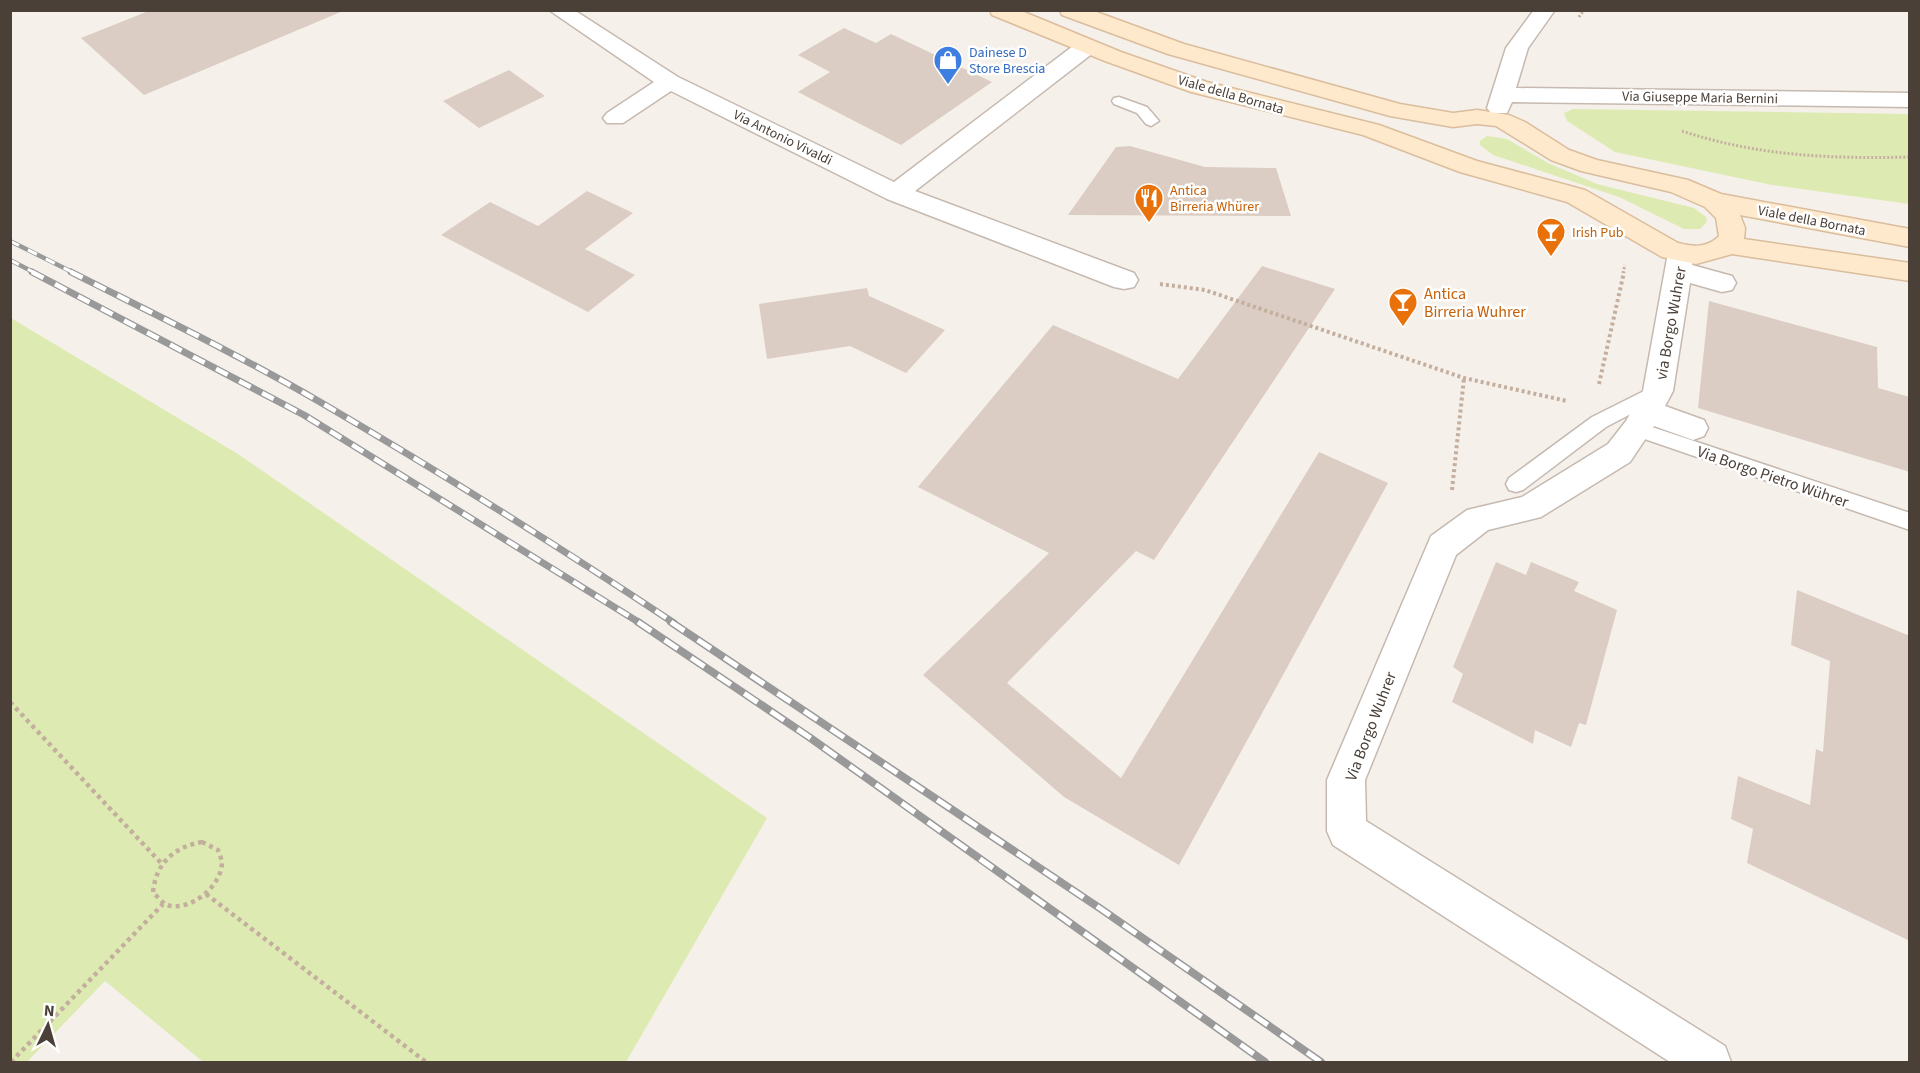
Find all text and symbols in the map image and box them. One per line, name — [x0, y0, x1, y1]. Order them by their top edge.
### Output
place label: Dainese D Store Brescia — [969, 43, 1045, 79]
shop icon: Dainese D Store Brescia — [932, 44, 964, 86]
street label: Viale della Bornata — [1175, 70, 1286, 120]
street label: Via Giuseppe Maria Bernini — [1622, 87, 1778, 109]
street label: Via Antonio Vivaldi — [730, 105, 836, 171]
place label: Antica Birreria Whürer — [1170, 181, 1259, 217]
restaurant icon: Antica Birreria Whürer — [1133, 182, 1165, 224]
street label: Viale della Bornata — [1756, 201, 1867, 241]
bar icon: Irish Pub — [1535, 216, 1567, 258]
place label: Irish Pub — [1572, 223, 1624, 243]
street label: via Borgo Wuhrer — [1650, 264, 1692, 382]
place label: Antica Birreria Wuhrer — [1424, 283, 1526, 323]
bar icon: Antica Birreria Wuhrer — [1387, 286, 1419, 328]
street label: Via Borgo Pietro Wührer — [1694, 441, 1852, 513]
street label: Via Borgo Wuhrer — [1340, 668, 1402, 784]
north arrow — [18, 995, 78, 1055]
text: N — [43, 1000, 55, 1022]

